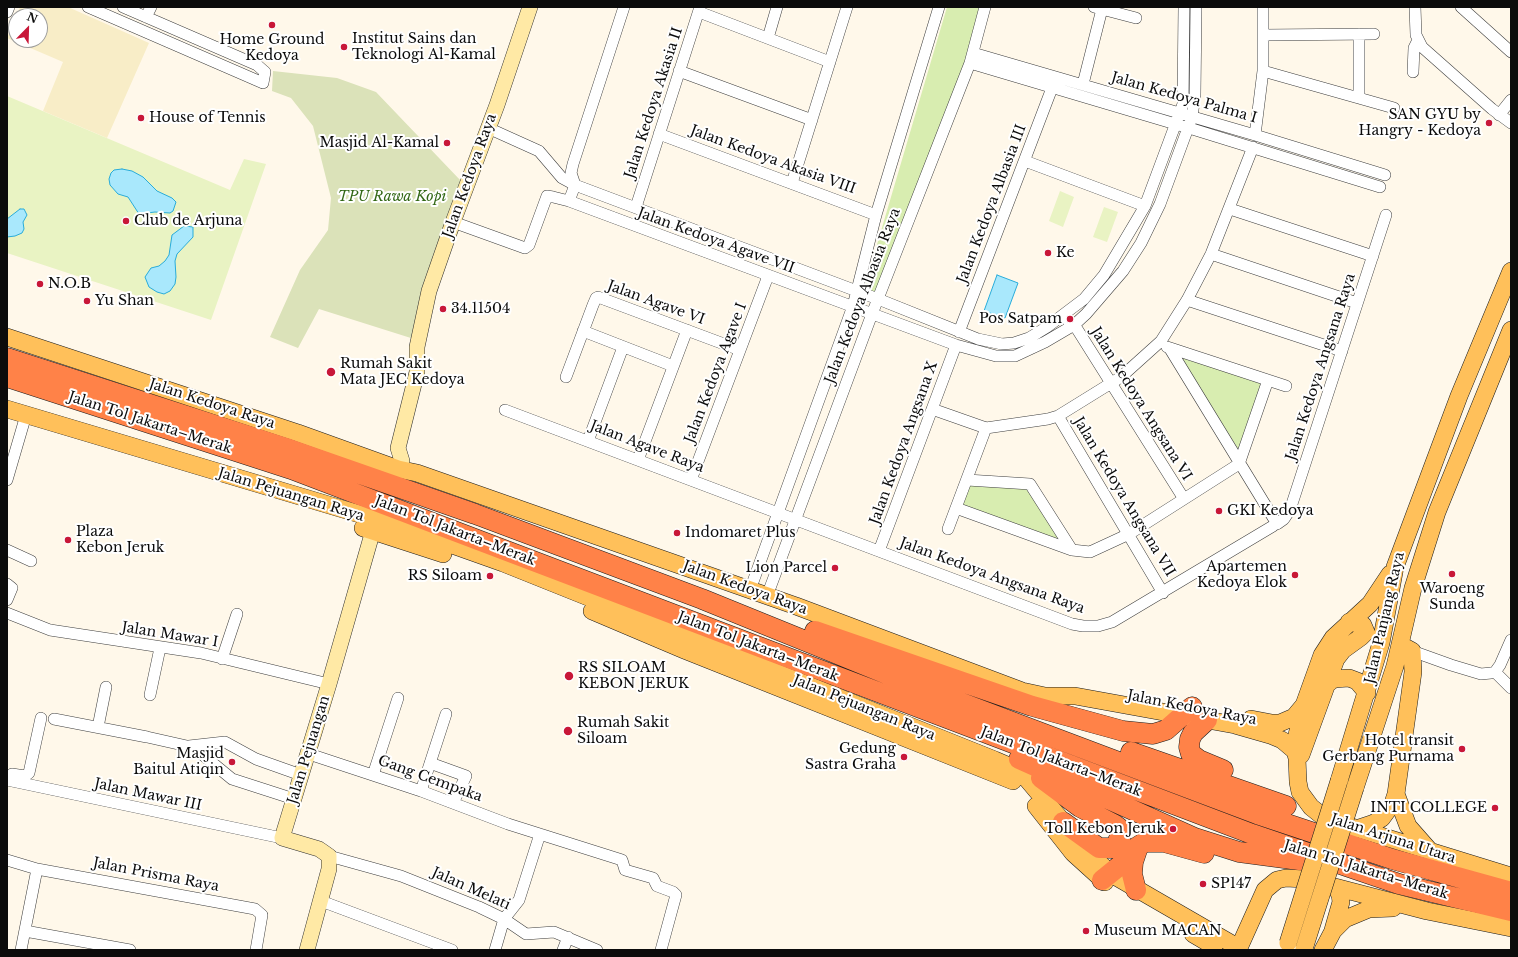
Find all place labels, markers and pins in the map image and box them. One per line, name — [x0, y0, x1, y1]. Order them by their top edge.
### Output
marker: Home Ground Kedoya — [267, 20, 277, 30]
place label: Institut Sains dan Teknologi Al-Kamal — [352, 31, 496, 64]
place label: Home Ground Kedoya — [219, 32, 325, 64]
marker: Institut Sains dan Teknologi Al-Kamal — [339, 42, 349, 52]
place label: SAN GYU by Hangry - Kedoya — [1359, 107, 1481, 140]
place label: House of Tennis — [149, 110, 266, 126]
marker: House of Tennis — [136, 113, 146, 123]
marker: SAN GYU by Hangry - Kedoya — [1484, 118, 1494, 128]
place label: Masjid Al-Kamal — [319, 135, 439, 151]
marker: Masjid Al-Kamal — [442, 138, 452, 148]
place label: Club de Arjuna — [134, 213, 242, 229]
marker: Club de Arjuna — [121, 216, 131, 226]
place label: Ke — [1056, 245, 1075, 261]
marker: Ke — [1043, 248, 1053, 258]
place label: N.O.B — [48, 276, 91, 292]
marker: N.O.B — [35, 279, 45, 289]
place label: Yu Shan — [95, 293, 154, 309]
marker: Yu Shan — [82, 296, 92, 306]
place label: 34.11504 — [451, 301, 510, 317]
marker: 34.11504 — [438, 304, 448, 314]
place label: Pos Satpam — [979, 311, 1062, 327]
marker: Pos Satpam — [1065, 314, 1075, 324]
place label: Rumah Sakit Mata JEC Kedoya — [340, 356, 465, 388]
marker: Rumah Sakit Mata JEC Kedoya — [325, 366, 337, 378]
place label: GKI Kedoya — [1227, 503, 1313, 519]
marker: GKI Kedoya — [1214, 506, 1224, 516]
place label: Plaza Kebon Jeruk — [76, 524, 164, 556]
place label: Indomaret Plus — [685, 525, 796, 541]
marker: Indomaret Plus — [672, 528, 682, 538]
marker: Plaza Kebon Jeruk — [63, 535, 73, 545]
place label: Apartemen Kedoya Elok — [1197, 559, 1287, 592]
place label: Lion Parcel — [745, 560, 827, 576]
marker: Lion Parcel — [830, 563, 840, 573]
place label: RS Siloam — [408, 568, 482, 584]
marker: Waroeng Sunda — [1447, 569, 1457, 579]
marker: Apartemen Kedoya Elok — [1290, 570, 1300, 580]
marker: RS Siloam — [485, 571, 495, 581]
place label: Waroeng Sunda — [1420, 581, 1484, 614]
place label: RS SILOAM KEBON JERUK — [578, 660, 689, 692]
marker: RS SILOAM KEBON JERUK — [563, 670, 575, 682]
place label: Rumah Sakit Siloam — [577, 715, 669, 748]
marker: Rumah Sakit Siloam — [562, 725, 574, 737]
place label: Hotel transit Gerbang Purnama — [1322, 733, 1454, 766]
place label: Gedung Sastra Graha — [805, 741, 896, 774]
marker: Hotel transit Gerbang Purnama — [1457, 744, 1467, 754]
place label: Masjid Baitul Atiqin — [133, 746, 224, 778]
marker: Gedung Sastra Graha — [899, 752, 909, 762]
marker: Masjid Baitul Atiqin — [227, 757, 237, 767]
place label: INTI COLLEGE — [1370, 800, 1487, 816]
marker: INTI COLLEGE — [1490, 803, 1500, 813]
place label: Toll Kebon Jeruk — [1045, 821, 1165, 837]
marker: Toll Kebon Jeruk — [1168, 824, 1178, 834]
place label: SP147 — [1211, 876, 1251, 892]
marker: SP147 — [1198, 879, 1208, 889]
place label: Museum MACAN — [1094, 923, 1222, 939]
marker: Museum MACAN — [1081, 926, 1091, 936]

